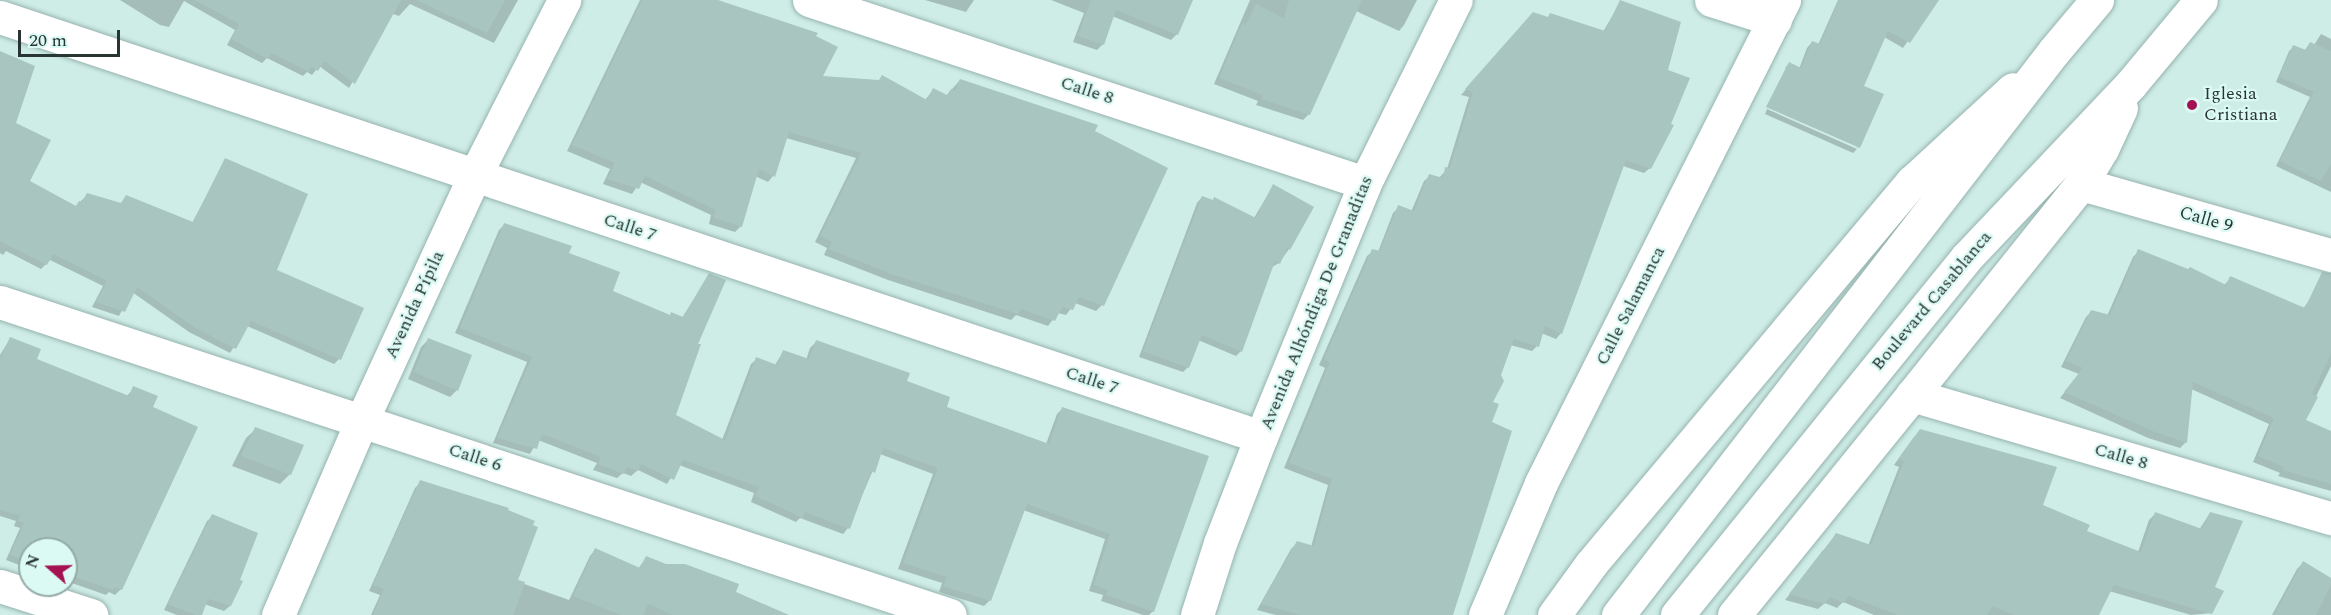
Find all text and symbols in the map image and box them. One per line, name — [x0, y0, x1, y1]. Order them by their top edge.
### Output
scale bar — [21, 18, 123, 56]
text: 20 m — [29, 27, 67, 54]
street label: Calle 8 — [1058, 72, 1116, 110]
place label: Iglesia Cristiana — [2204, 84, 2277, 127]
marker: Iglesia Cristiana — [2185, 98, 2199, 112]
street label: Avenida Alhóndiga De Granaditas — [1256, 173, 1378, 433]
street label: Calle 9 — [2177, 202, 2235, 238]
street label: Calle 7 — [601, 209, 659, 247]
street label: Boulevard Casablanca — [1867, 227, 1997, 375]
street label: Calle Salamanca — [1592, 243, 1670, 369]
street label: Avenida Pípila — [381, 248, 449, 362]
street label: Calle 7 — [1063, 362, 1121, 400]
street label: Calle 6 — [446, 439, 504, 477]
street label: Calle 8 — [2092, 439, 2150, 475]
north arrow — [18, 537, 78, 597]
text: N — [19, 551, 46, 572]

